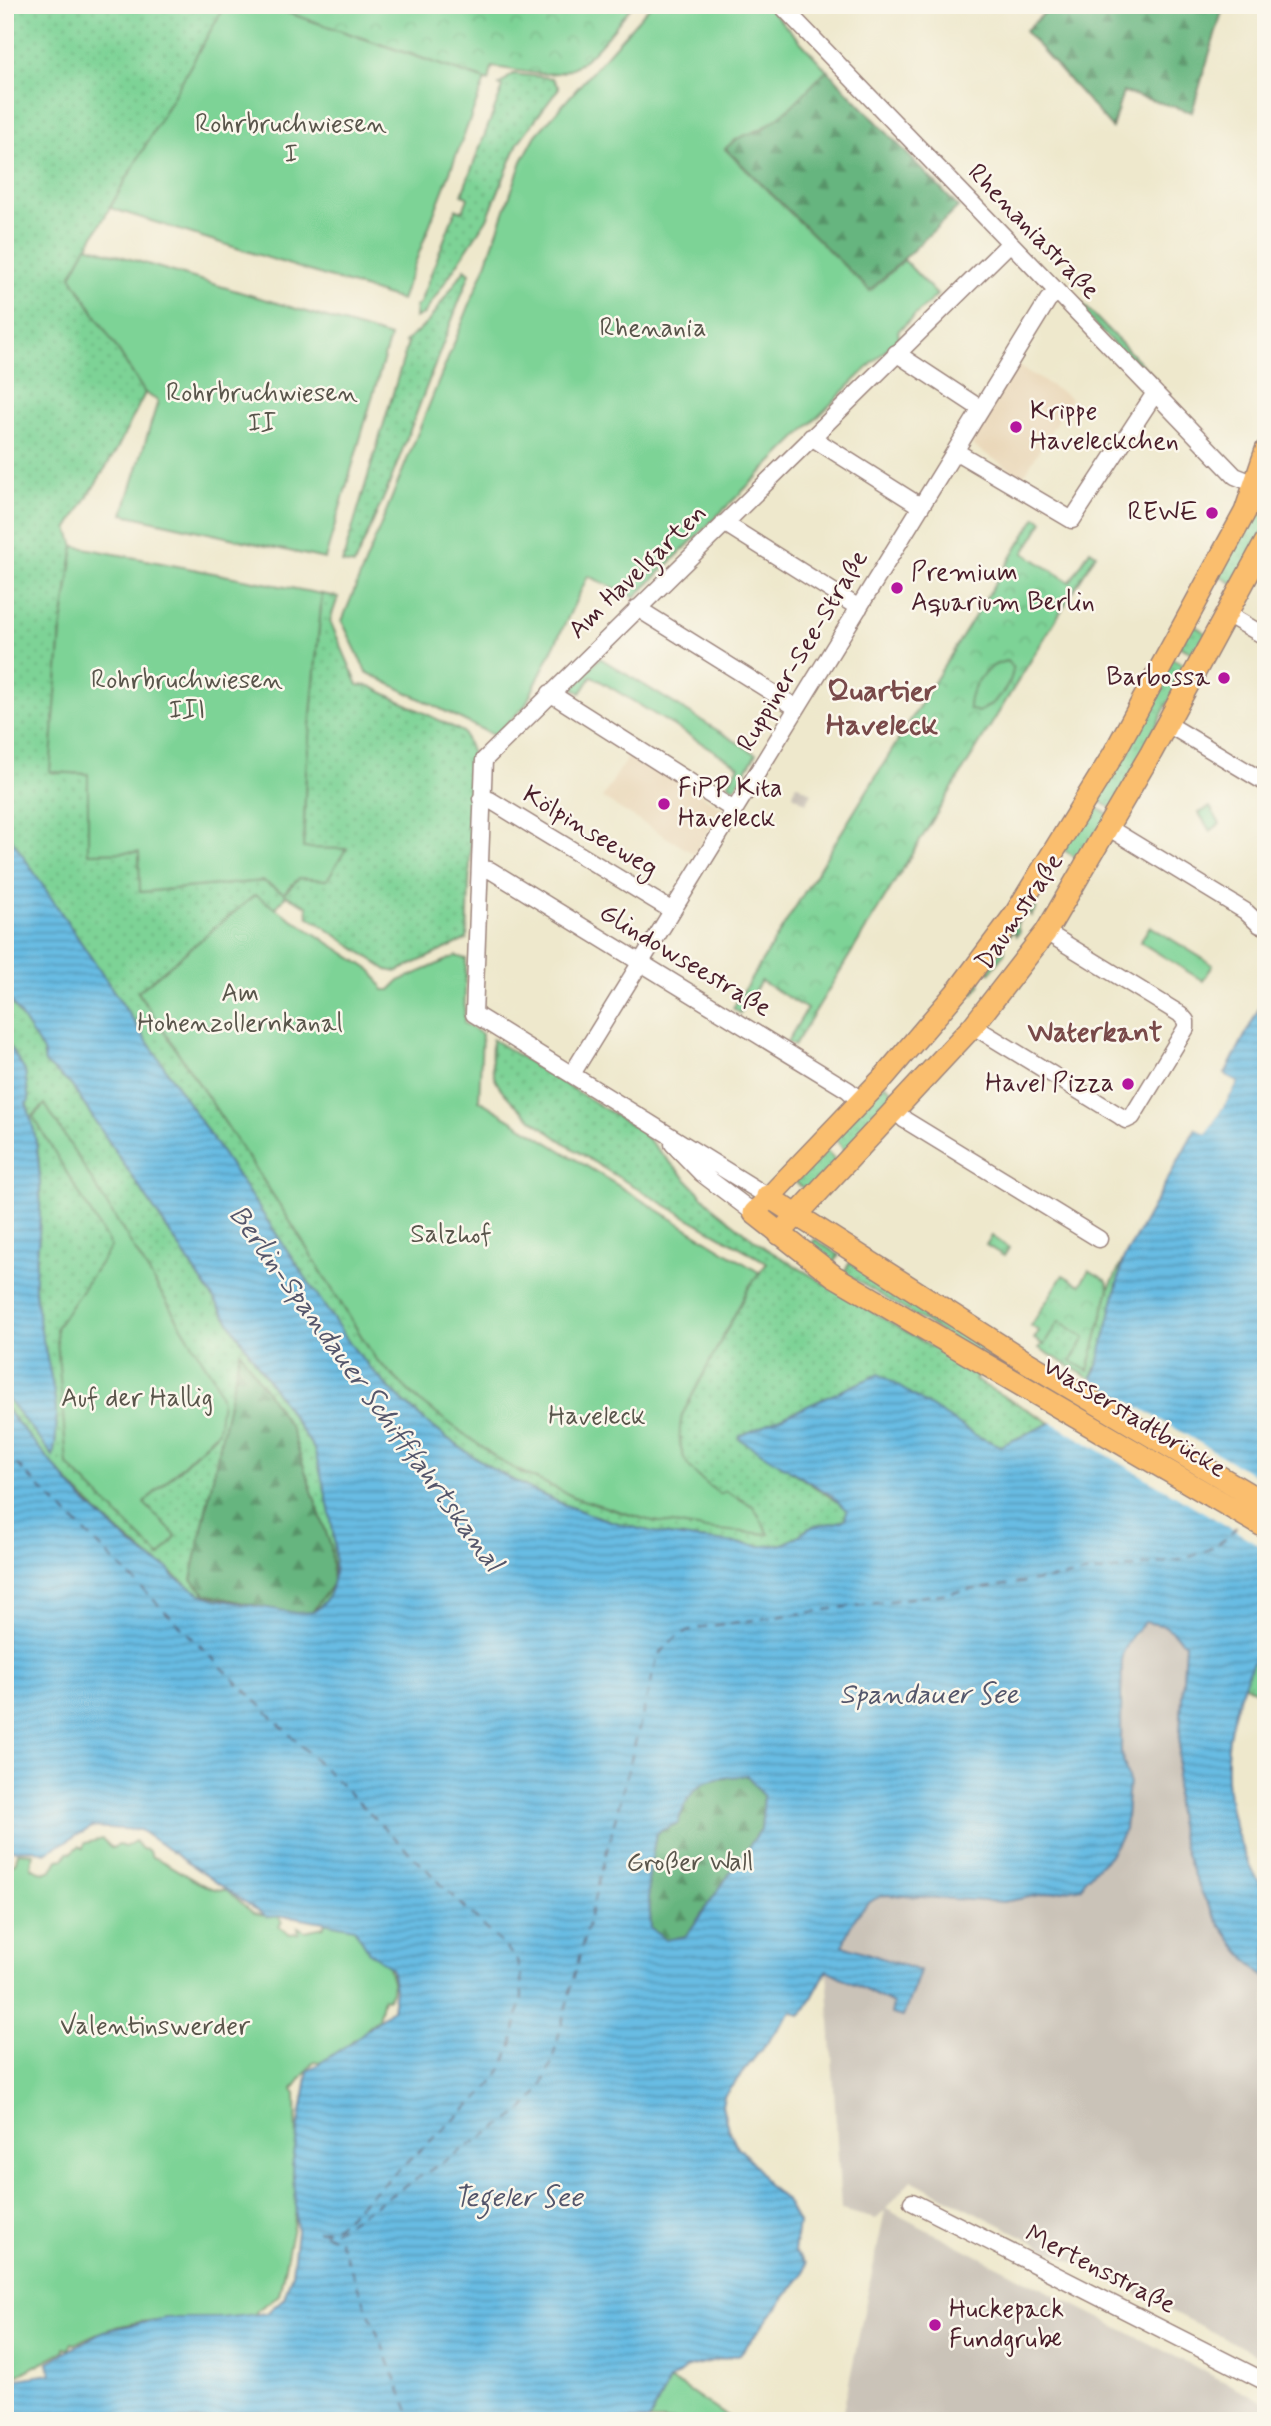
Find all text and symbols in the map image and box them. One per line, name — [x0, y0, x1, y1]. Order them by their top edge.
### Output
park label: Rohrbruchwiesen I — [195, 108, 387, 172]
street label: Rhenaniastraße — [959, 157, 1107, 307]
park label: Rhenania — [599, 312, 707, 346]
park label: Rohrbruchwiesen II — [166, 377, 358, 441]
place label: Krippe Haveleckchen — [1030, 395, 1179, 459]
marker: Krippe Haveleckchen — [1008, 419, 1024, 435]
place label: REWE — [1128, 496, 1198, 530]
street label: Am Havelgarten — [561, 497, 717, 649]
marker: REWE — [1204, 505, 1220, 521]
street label: Ruppiner-See-Straße — [729, 544, 877, 758]
place label: Premium Aquarium Berlin — [911, 556, 1095, 620]
marker: Premium Aquarium Berlin — [889, 580, 905, 596]
place label: Barbossa — [1106, 661, 1210, 695]
park label: Rohrbruchwiesen III — [91, 664, 283, 728]
marker: Barbossa — [1216, 670, 1232, 686]
district label: Quartier Haveleck — [826, 672, 938, 745]
place label: FiPP Kita Haveleck — [678, 772, 783, 836]
street label: Kölpinseeweg — [515, 778, 664, 887]
marker: FiPP Kita Haveleck — [656, 796, 672, 812]
street label: Daumstraße — [968, 846, 1072, 977]
street label: Glindowseestraße — [593, 896, 777, 1026]
park label: Am Hohenzollernkanal — [137, 977, 343, 1041]
district label: Waterkant — [1028, 1015, 1162, 1052]
place label: Havel Pizza — [985, 1067, 1114, 1101]
marker: Havel Pizza — [1120, 1076, 1136, 1092]
water label: Berlin-Spandauer Schifffahrtskanal — [219, 1198, 512, 1581]
park label: Salzhof — [410, 1218, 492, 1252]
street label: Wasserstadtbrücke — [1036, 1350, 1232, 1486]
park label: Auf der Hallig — [61, 1382, 213, 1416]
park label: Haveleck — [548, 1400, 646, 1434]
water label: Spandauer See — [839, 1677, 1019, 1714]
park label: Großer Wall — [627, 1846, 753, 1880]
park label: Valentinswerder — [60, 2010, 251, 2044]
water label: Tegeler See — [453, 2180, 584, 2220]
street label: Mertensstraße — [1019, 2218, 1181, 2323]
place label: Huckepack Fundgrube — [949, 2293, 1064, 2357]
marker: Huckepack Fundgrube — [927, 2317, 943, 2333]

